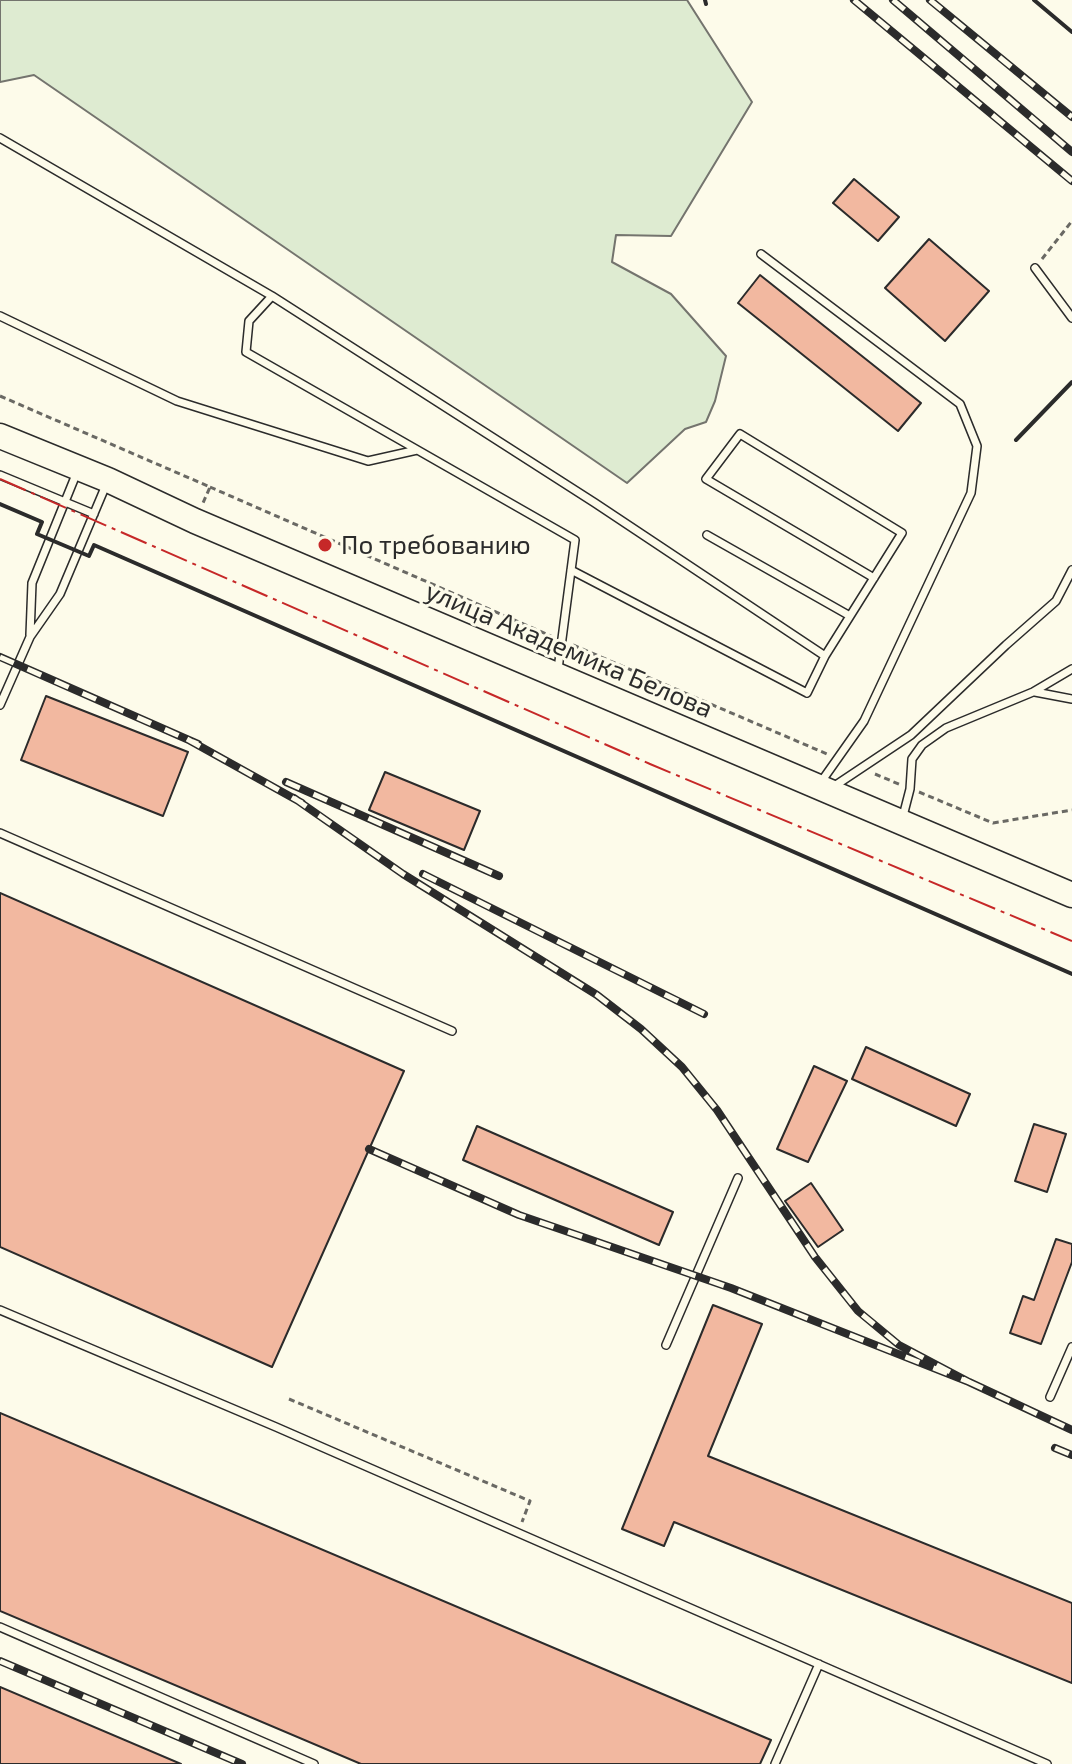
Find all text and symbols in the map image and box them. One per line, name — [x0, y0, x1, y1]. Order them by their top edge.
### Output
place label: По требованию — [341, 529, 531, 561]
marker: По требованию — [316, 536, 334, 554]
street label: улица Академика Белова — [421, 575, 717, 725]

